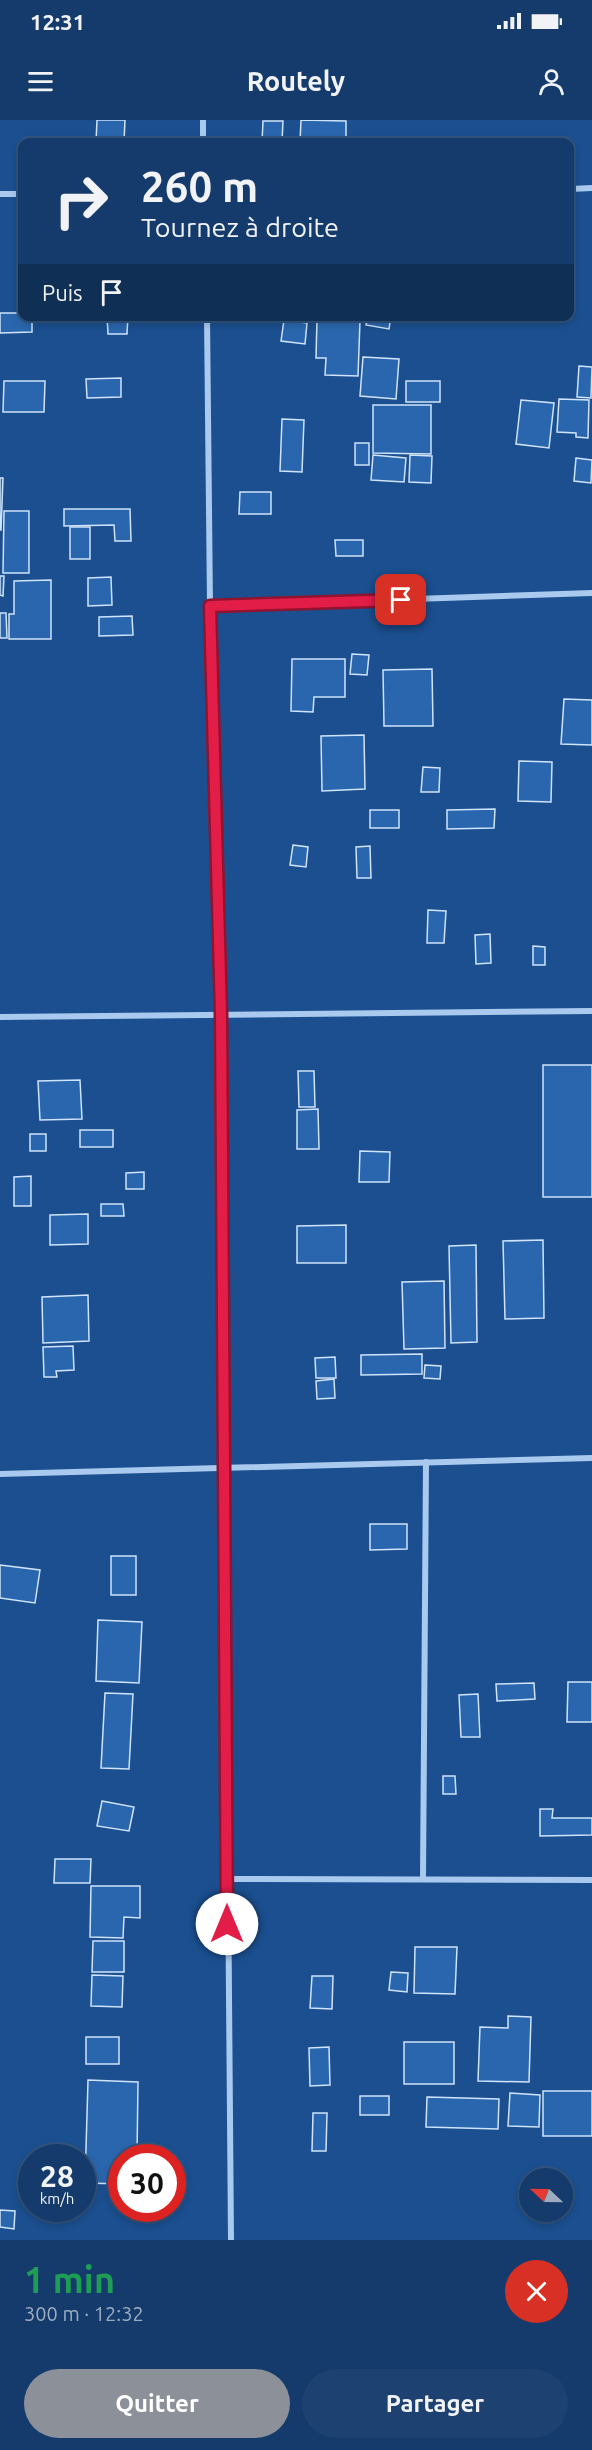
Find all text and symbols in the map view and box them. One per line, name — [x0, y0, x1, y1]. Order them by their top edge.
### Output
text: 12:31 — [30, 9, 85, 34]
icon: menu — [24, 65, 57, 98]
icon: person — [535, 65, 568, 98]
text: Routely — [247, 66, 345, 96]
icon: right — [42, 162, 120, 240]
text: 260 m — [141, 163, 258, 210]
text: Tournez à droite — [141, 212, 339, 242]
icon: arrive — [95, 276, 128, 309]
text: Puis — [42, 280, 83, 305]
pin — [375, 574, 426, 625]
icon: arrive — [384, 583, 417, 616]
position arrow — [195, 1892, 259, 1956]
speed limit sign: 30 — [108, 2144, 186, 2222]
text: 28 — [40, 2159, 74, 2193]
north arrow — [519, 2168, 573, 2222]
map controls — [519, 2168, 573, 2222]
text: km/h — [40, 2190, 74, 2207]
text: 1 min — [24, 2259, 115, 2300]
button: close — [505, 2260, 568, 2323]
text: 300 m · 12:32 — [24, 2302, 144, 2325]
button: Quitter — [24, 2369, 290, 2438]
button: Partager — [302, 2369, 568, 2438]

